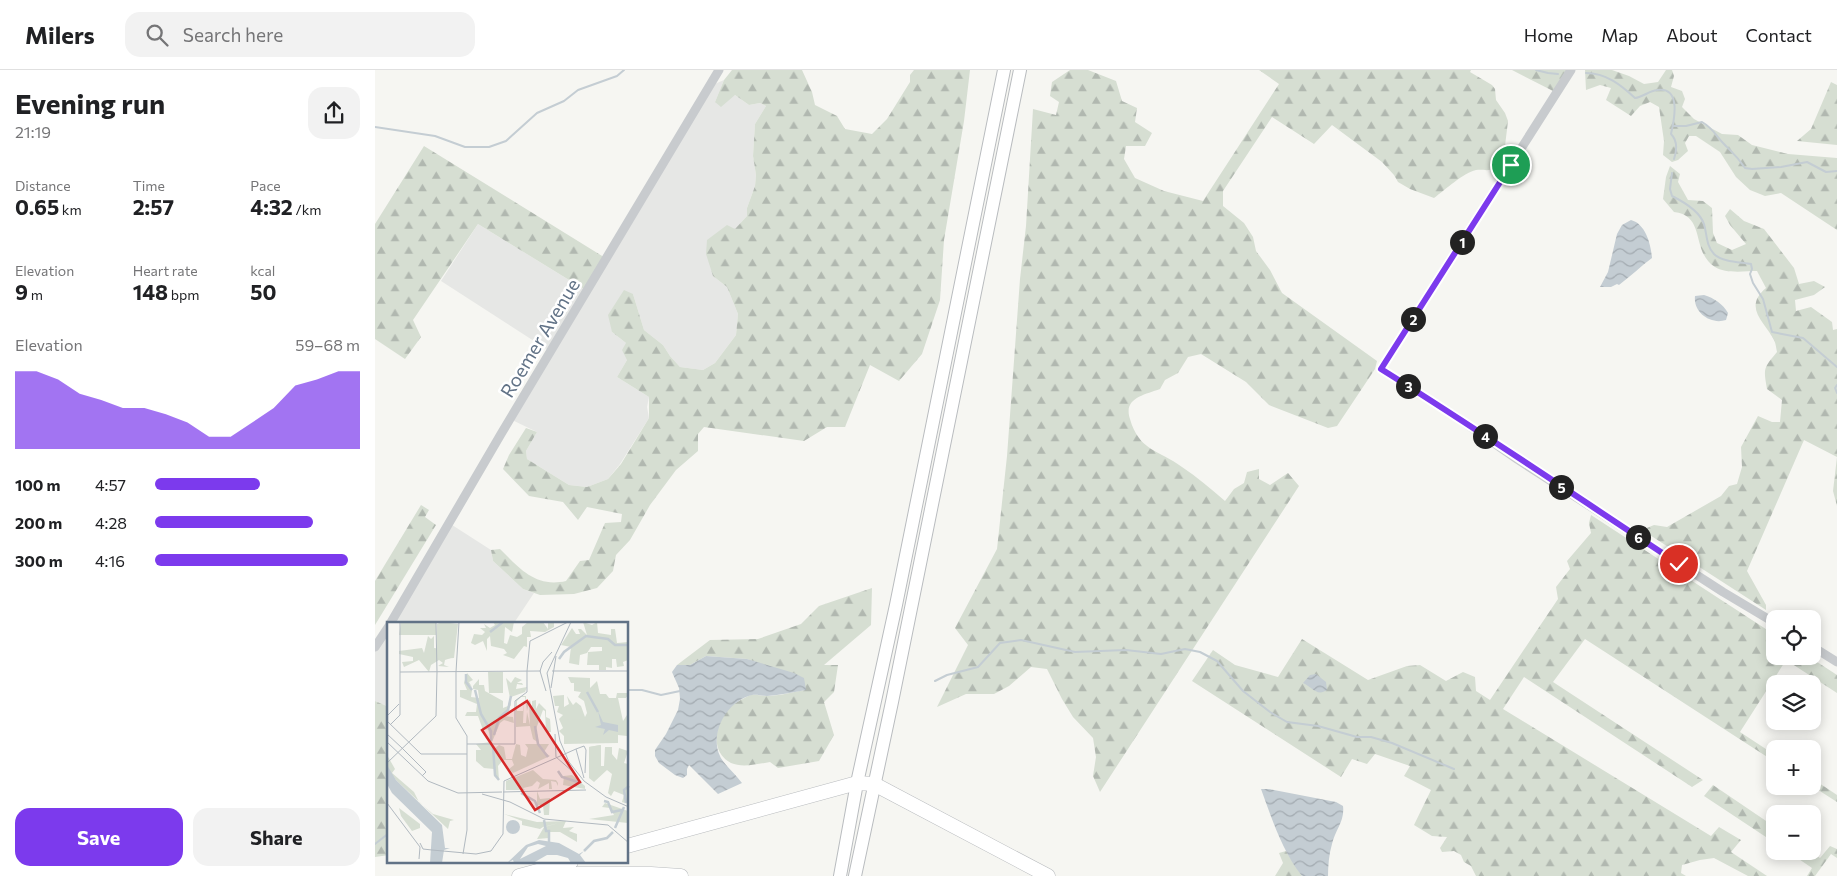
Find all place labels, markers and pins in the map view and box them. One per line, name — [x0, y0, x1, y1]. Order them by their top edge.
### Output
pin — [1490, 144, 1532, 186]
pin: 1 — [1449, 230, 1475, 254]
pin: 2 — [1401, 306, 1425, 332]
pin: 3 — [1395, 374, 1421, 398]
pin: 4 — [1473, 424, 1497, 448]
pin: 5 — [1549, 474, 1573, 500]
pin: 6 — [1625, 524, 1651, 550]
pin — [1658, 543, 1700, 585]

